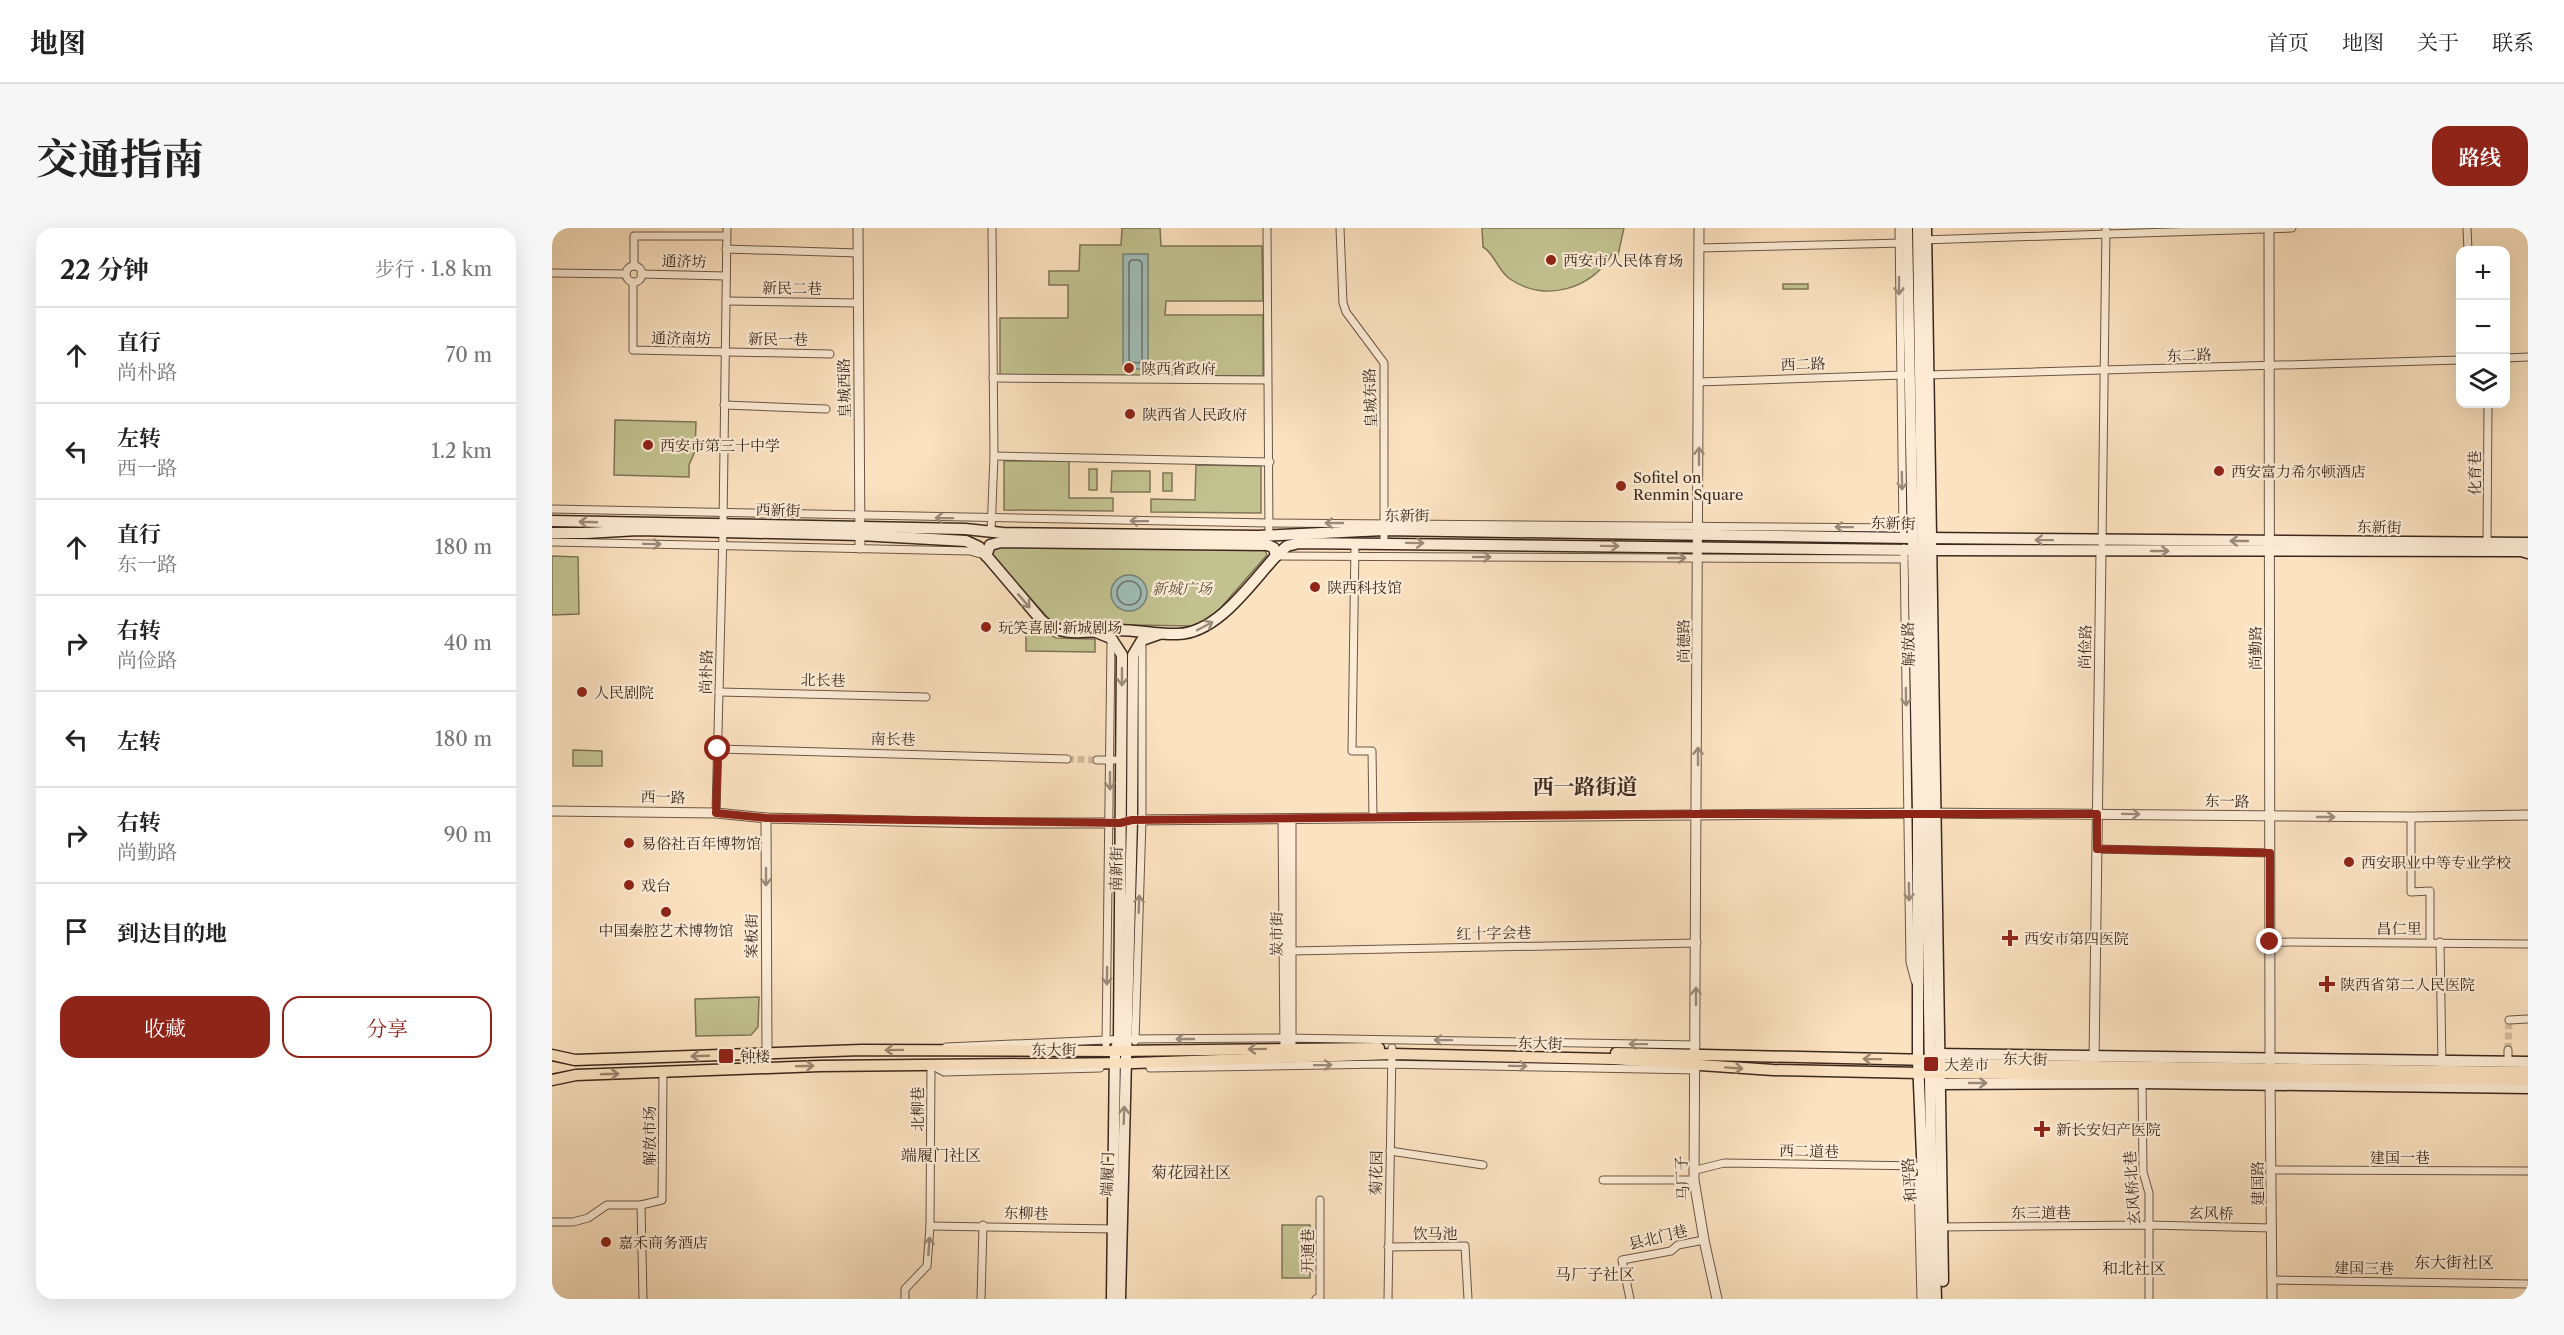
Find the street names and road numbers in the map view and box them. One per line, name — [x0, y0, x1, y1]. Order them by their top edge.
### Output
street label: 通济坊 — [661, 251, 707, 271]
street label: 新民二巷 — [762, 278, 822, 298]
street label: 通济南坊 — [651, 328, 711, 348]
street label: 新民一巷 — [748, 329, 808, 349]
street label: 东二路 — [2166, 345, 2212, 365]
street label: 西二路 — [1780, 354, 1826, 374]
street label: 皇城西路 — [834, 358, 854, 418]
street label: 皇城东路 — [1359, 368, 1381, 428]
street label: 化育巷 — [2465, 450, 2484, 496]
street label: 西新街 — [755, 500, 801, 520]
street label: 东新街 — [1384, 506, 1430, 525]
street label: 东新街 — [1870, 513, 1916, 533]
street label: 东新街 — [2356, 517, 2402, 537]
street label: 尚德路 — [1674, 618, 1693, 664]
street label: 解放路 — [1898, 621, 1918, 667]
street label: 尚俭路 — [2075, 624, 2095, 670]
street label: 尚勤路 — [2246, 625, 2265, 671]
street label: 尚朴路 — [696, 649, 716, 695]
street label: 北长巷 — [800, 670, 846, 690]
street label: 南长巷 — [870, 729, 916, 749]
street label: 西一路 — [640, 787, 686, 807]
street label: 东一路 — [2204, 791, 2250, 811]
street label: 南新街 — [1106, 846, 1126, 892]
street label: 炭市街 — [1267, 911, 1286, 957]
street label: 案板街 — [742, 913, 761, 959]
street label: 昌仁里 — [2376, 919, 2422, 938]
street label: 红十字会巷 — [1456, 923, 1532, 943]
street label: 东大街 — [1517, 1033, 1563, 1053]
street label: 东大街 — [1031, 1040, 1077, 1059]
street label: 东大街 — [2002, 1049, 2048, 1069]
street label: 北柳巷 — [908, 1086, 927, 1132]
street label: 解放市场 — [640, 1106, 659, 1166]
street label: 西二道巷 — [1779, 1141, 1839, 1161]
street label: 建国一巷 — [2370, 1148, 2430, 1167]
street label: 菊花园 — [1366, 1150, 1386, 1196]
street label: 玄风桥北巷 — [2120, 1150, 2144, 1226]
street label: 端履门 — [1097, 1151, 1117, 1197]
street label: 马厂子 — [1671, 1155, 1693, 1201]
street label: 和平路 — [1898, 1157, 1920, 1203]
street label: 建国路 — [2248, 1160, 2267, 1206]
street label: 东柳巷 — [1003, 1203, 1049, 1223]
street label: 东三道巷 — [2011, 1203, 2071, 1222]
street label: 玄风桥 — [2188, 1203, 2234, 1223]
street label: 县北门巷 — [1627, 1221, 1689, 1253]
street label: 饮马池 — [1412, 1224, 1458, 1243]
street label: 开通巷 — [1298, 1228, 1317, 1274]
street label: 建国三巷 — [2334, 1258, 2394, 1278]

